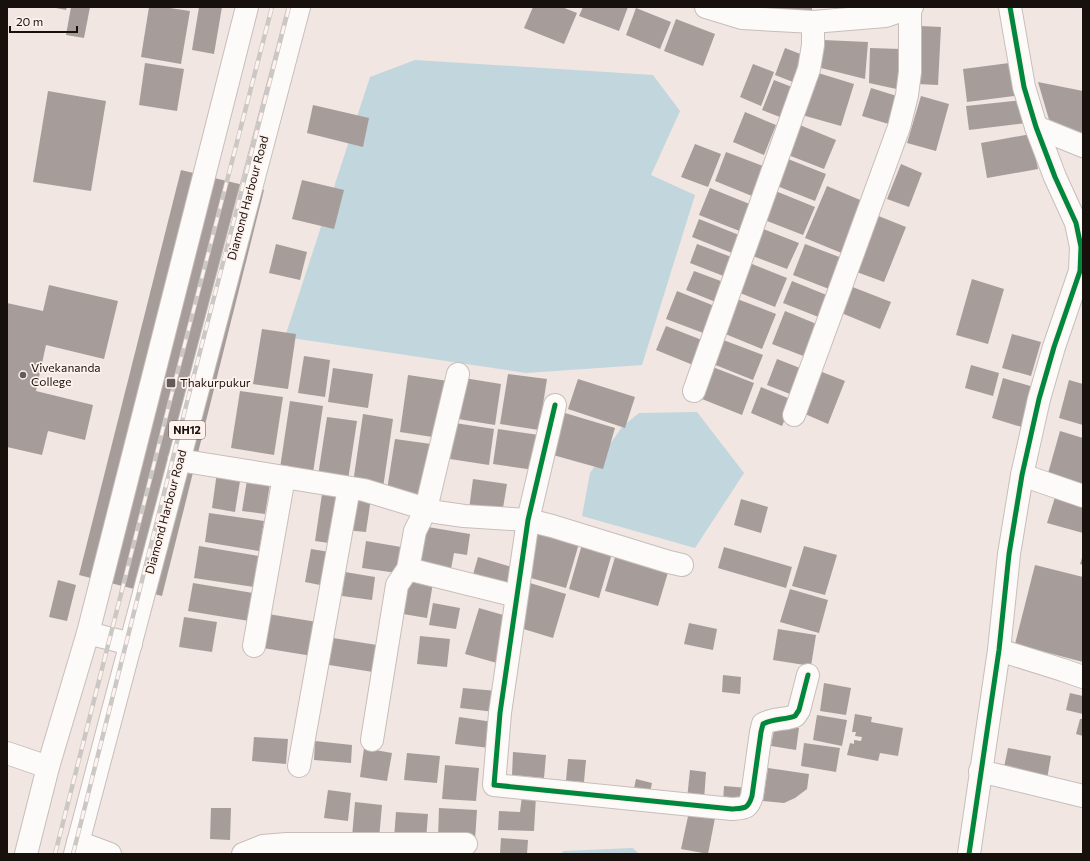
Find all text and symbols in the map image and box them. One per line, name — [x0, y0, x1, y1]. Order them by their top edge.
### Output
scale bar — [10, 8, 77, 34]
text: 20 m — [16, 14, 43, 28]
street label: Diamond Harbour Road — [224, 134, 270, 261]
place label: Vivekananda College — [31, 360, 101, 388]
marker: Vivekananda College — [18, 370, 28, 380]
place label: Thakurpukur — [180, 375, 251, 389]
marker: Thakurpukur — [165, 377, 177, 389]
road number: NH12 — [169, 421, 205, 439]
street label: Diamond Harbour Road — [142, 448, 188, 575]

